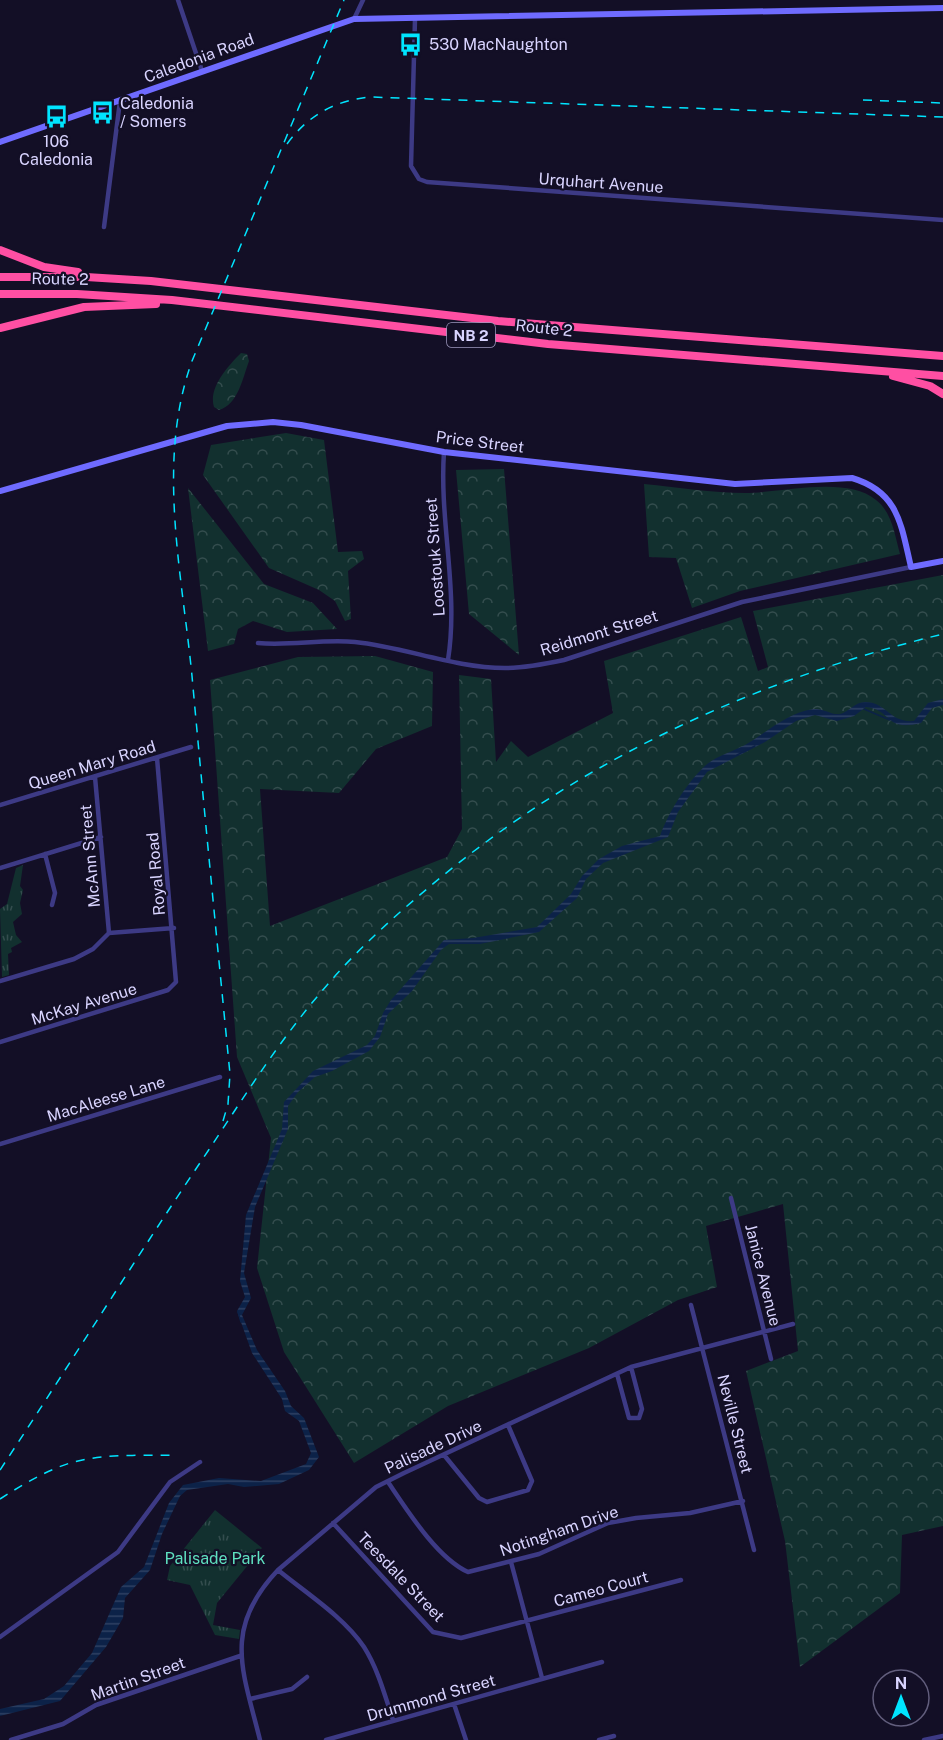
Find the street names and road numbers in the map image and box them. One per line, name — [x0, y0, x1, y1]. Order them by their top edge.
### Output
street label: Caledonia Road — [141, 29, 257, 87]
street label: Urquhart Avenue — [538, 169, 664, 197]
street label: Route 2 — [31, 269, 89, 289]
street label: Route 2 — [515, 316, 573, 340]
road number: NB 2 — [447, 323, 495, 347]
street label: Price Street — [435, 427, 525, 457]
street label: Loostouk Street — [421, 497, 449, 617]
street label: Reidmont Street — [538, 606, 660, 660]
street label: Queen Mary Road — [26, 737, 158, 793]
street label: McAnn Street — [76, 804, 104, 908]
street label: Royal Road — [143, 832, 169, 916]
street label: McKay Avenue — [29, 979, 139, 1029]
street label: MacAleese Lane — [45, 1072, 167, 1126]
street label: Janice Avenue — [741, 1222, 785, 1328]
street label: Neville Street — [713, 1372, 757, 1476]
street label: Palisade Drive — [381, 1416, 485, 1478]
street label: Notingham Drive — [497, 1502, 621, 1560]
street label: Teesdale Street — [354, 1528, 448, 1626]
street label: Cameo Court — [552, 1567, 650, 1611]
street label: Martin Street — [88, 1653, 188, 1705]
street label: Drummond Street — [365, 1671, 497, 1725]

